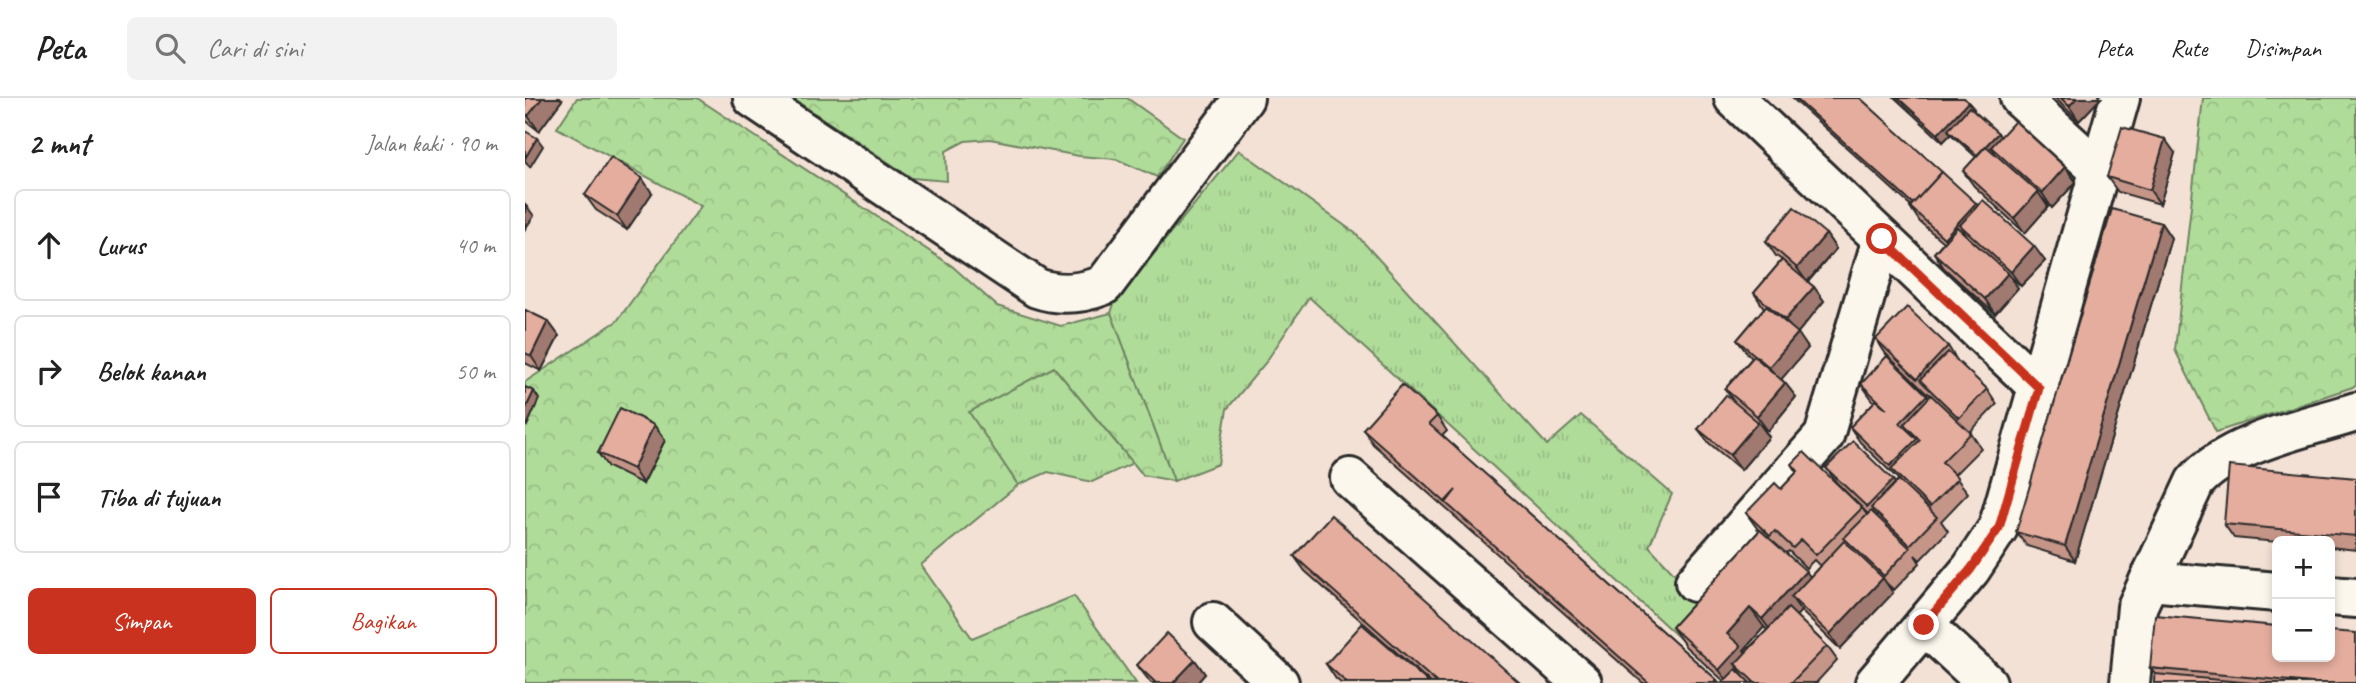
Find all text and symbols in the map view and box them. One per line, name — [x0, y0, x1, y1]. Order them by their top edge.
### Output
search box — [127, 17, 617, 80]
text: Peta — [35, 27, 85, 69]
icon: search — [151, 29, 189, 67]
text: Cari di sini — [207, 32, 303, 65]
text: Peta — [2096, 33, 2132, 63]
text: Rute — [2170, 33, 2207, 63]
text: Disimpan — [2245, 33, 2321, 63]
text: 2 mnt — [28, 125, 90, 163]
text: Jalan kaki · 90 m — [366, 129, 497, 158]
route start — [1866, 223, 1897, 254]
icon: ahead — [30, 226, 68, 264]
text: Lurus — [97, 229, 145, 262]
text: 40 m — [456, 231, 495, 260]
icon: right — [30, 352, 68, 390]
text: Belok kanan — [97, 355, 206, 388]
text: 50 m — [456, 357, 495, 386]
icon: arrive — [30, 478, 68, 516]
text: Tiba di tujuan — [97, 481, 221, 514]
map controls — [2272, 536, 2335, 662]
button: + — [2272, 536, 2335, 599]
button: Simpan — [28, 588, 256, 654]
button: Bagikan — [270, 588, 497, 654]
button: − — [2272, 599, 2335, 662]
route end — [1908, 609, 1939, 640]

